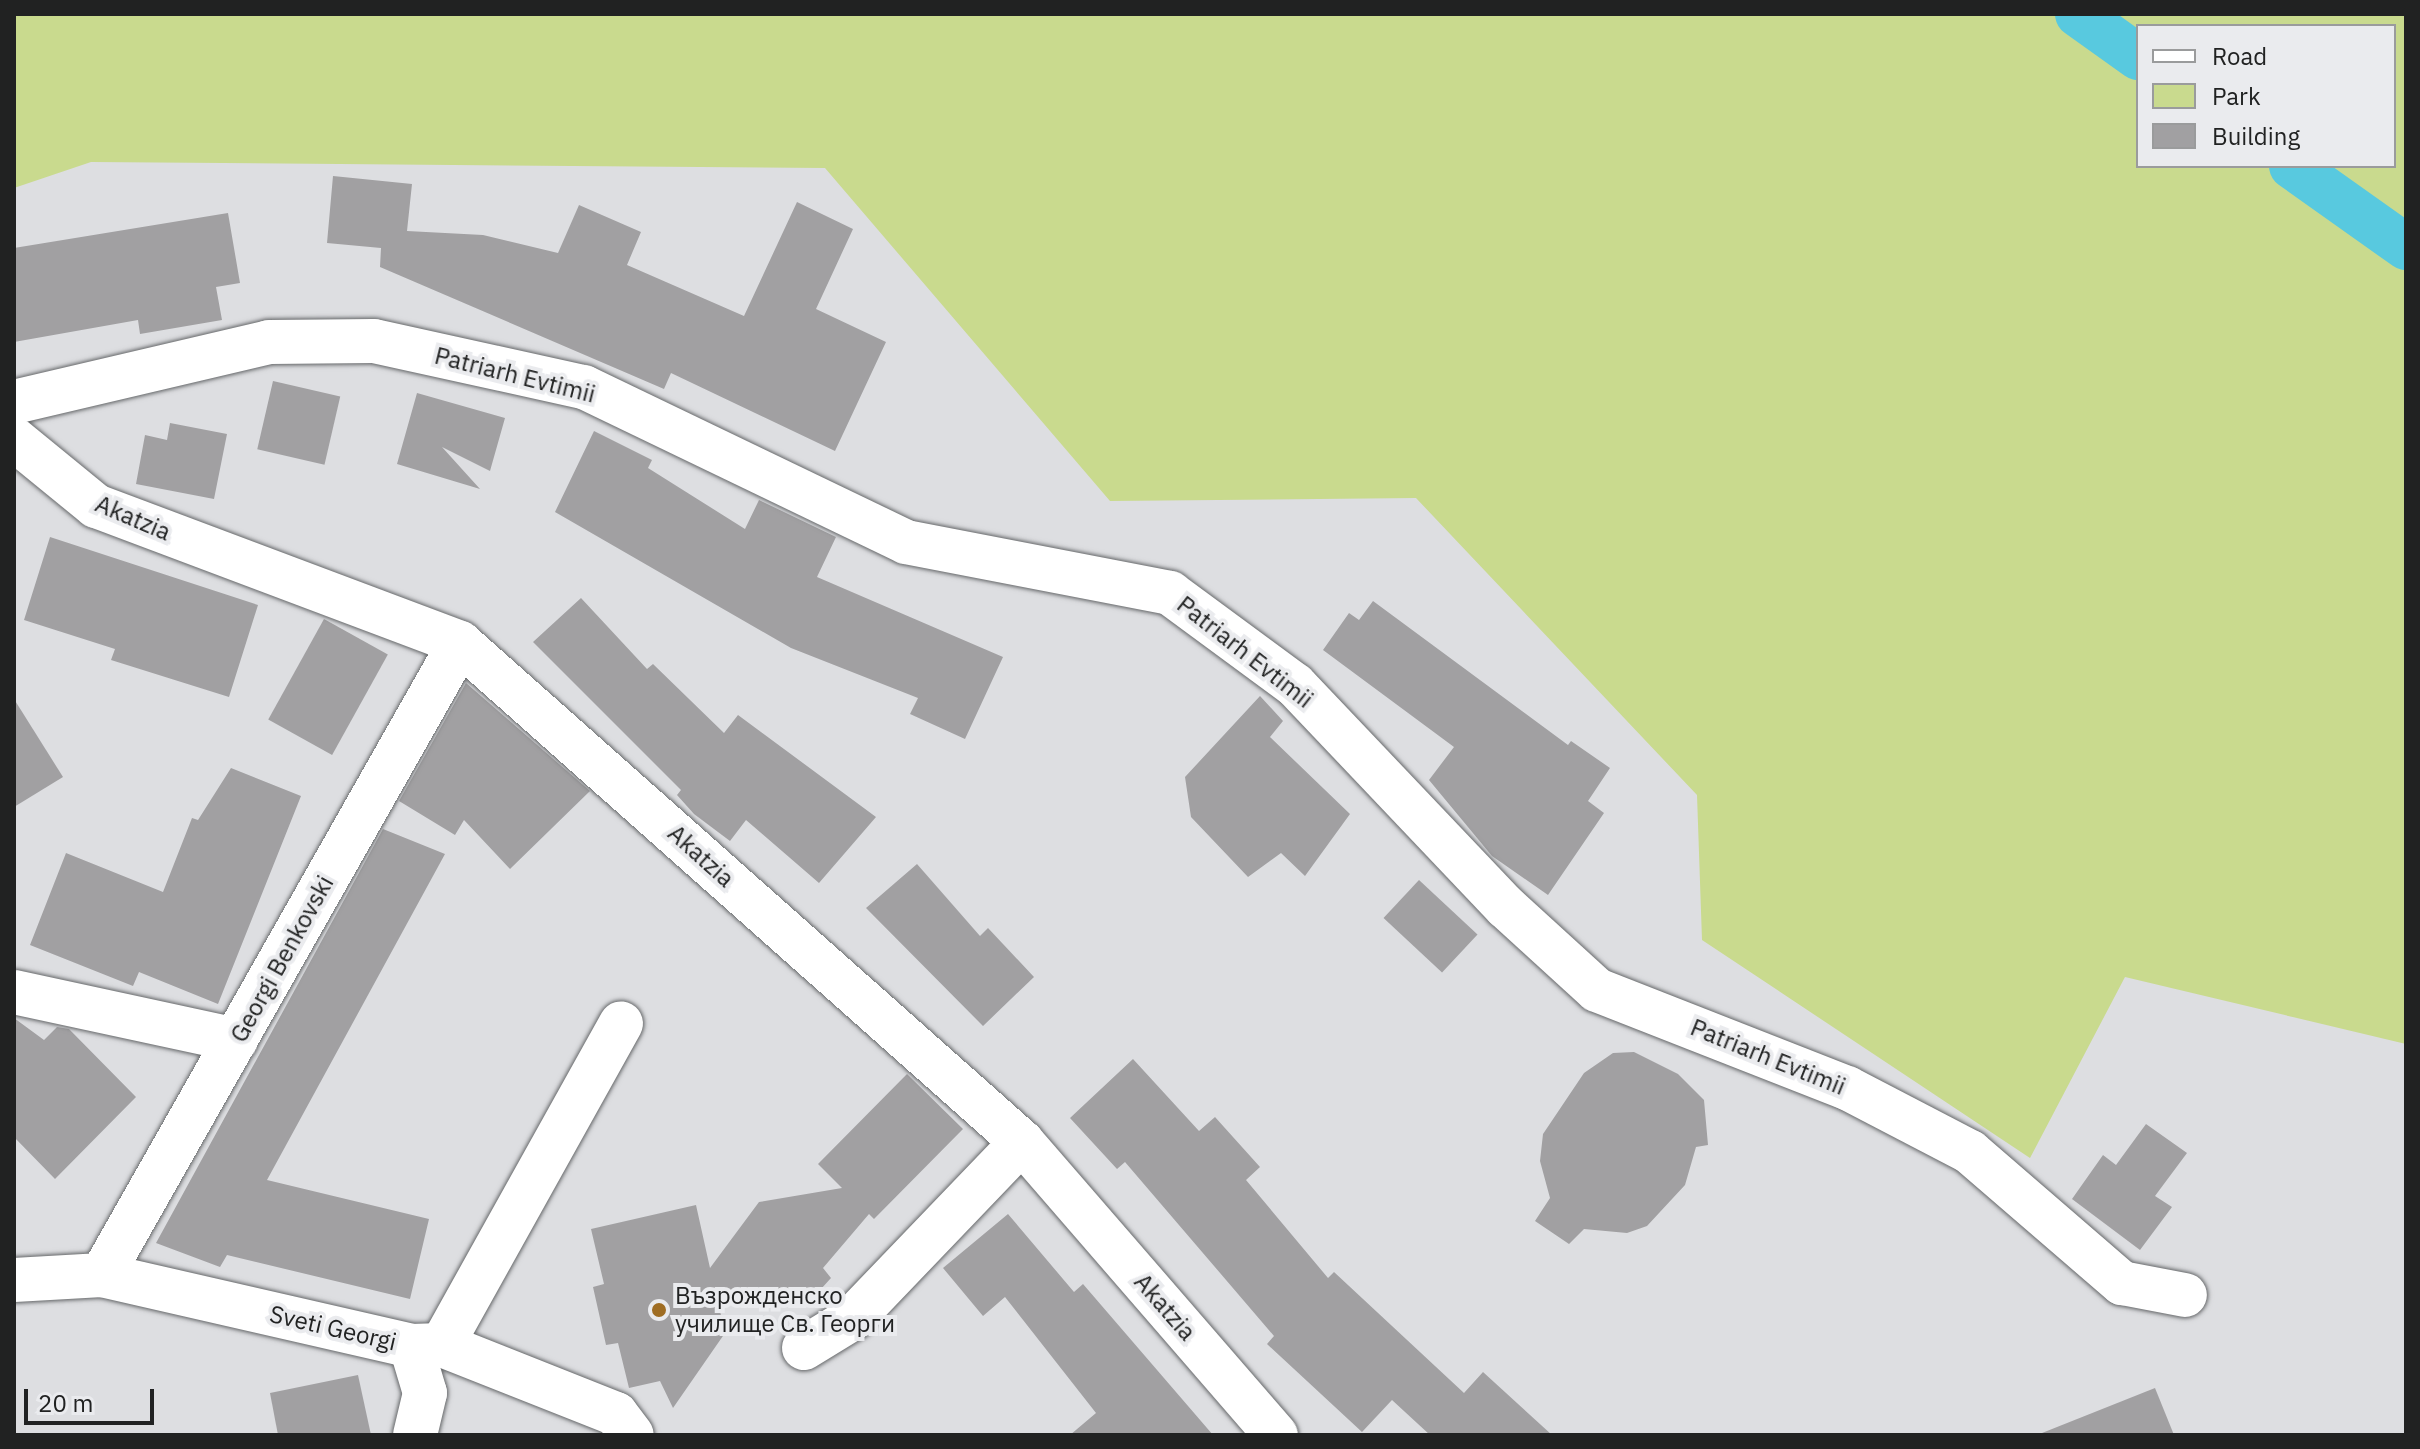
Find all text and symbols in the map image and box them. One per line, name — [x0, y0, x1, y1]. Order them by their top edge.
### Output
legend — [2136, 24, 2396, 168]
text: Road — [2212, 40, 2267, 72]
text: Park — [2212, 80, 2261, 112]
text: Building — [2212, 120, 2300, 152]
street label: Patriarh Evtimii — [432, 341, 598, 409]
street label: Akatzia — [91, 489, 175, 547]
street label: Patriarh Evtimii — [1171, 590, 1319, 714]
street label: Akatzia — [662, 819, 740, 893]
street label: Georgi Benkovski — [224, 871, 340, 1047]
street label: Patriarh Evtimii — [1686, 1013, 1850, 1101]
street label: Akatzia — [1128, 1268, 1202, 1346]
place label: Възрожденско училище Св. Георги — [675, 1282, 895, 1338]
street label: Sveti Georgi — [267, 1299, 399, 1357]
marker: Възрожденско училище Св. Георги — [650, 1301, 668, 1319]
scale bar — [28, 1373, 158, 1423]
text: 20 m — [38, 1387, 93, 1419]

